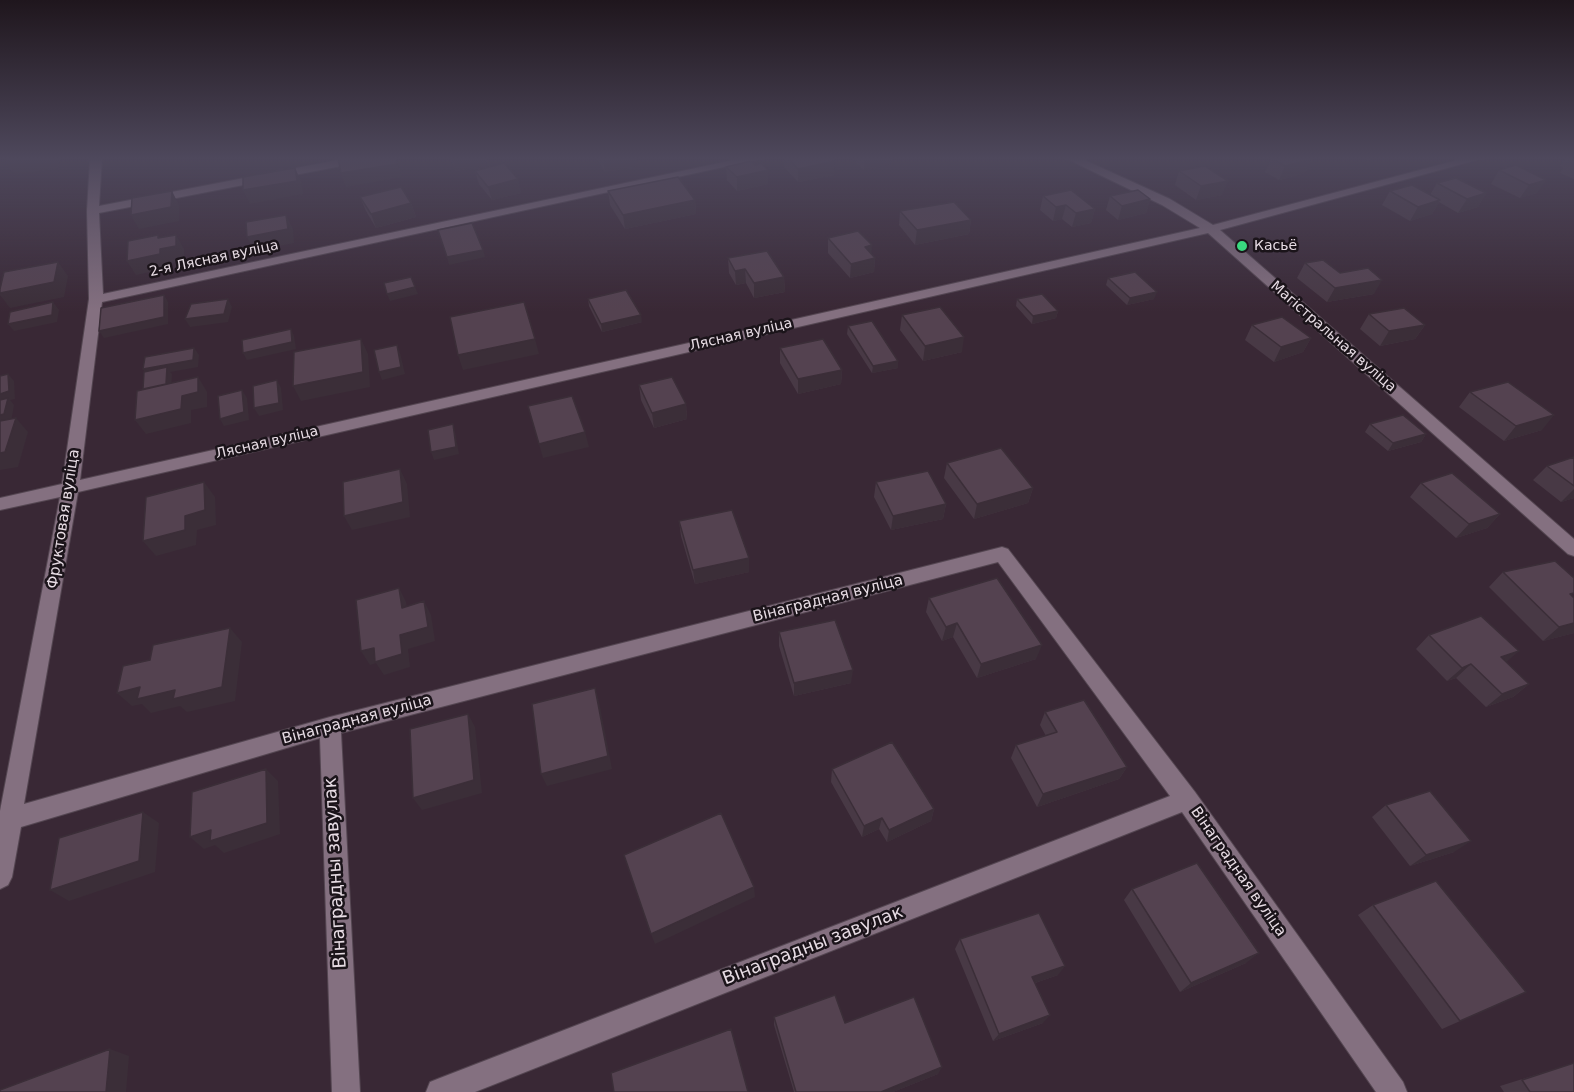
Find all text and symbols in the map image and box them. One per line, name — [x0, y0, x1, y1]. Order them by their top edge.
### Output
street label: 2-я Лясная вуліца — [148, 237, 280, 281]
place label: Касьё — [1254, 238, 1297, 254]
marker: Касьё — [1235, 239, 1249, 253]
street label: Магістральная вуліца — [1267, 278, 1399, 396]
street label: Лясная вуліца — [688, 315, 794, 355]
street label: Лясная вуліца — [214, 423, 320, 463]
street label: Фруктовая вуліца — [44, 448, 84, 590]
street label: Вінаградная вуліца — [751, 572, 905, 626]
street label: Вінаградная вуліца — [280, 691, 434, 749]
street label: Вінаградны завулак — [320, 777, 352, 969]
street label: Вінаградная вуліца — [1186, 804, 1290, 940]
street label: Вінаградны завулак — [720, 902, 906, 990]

